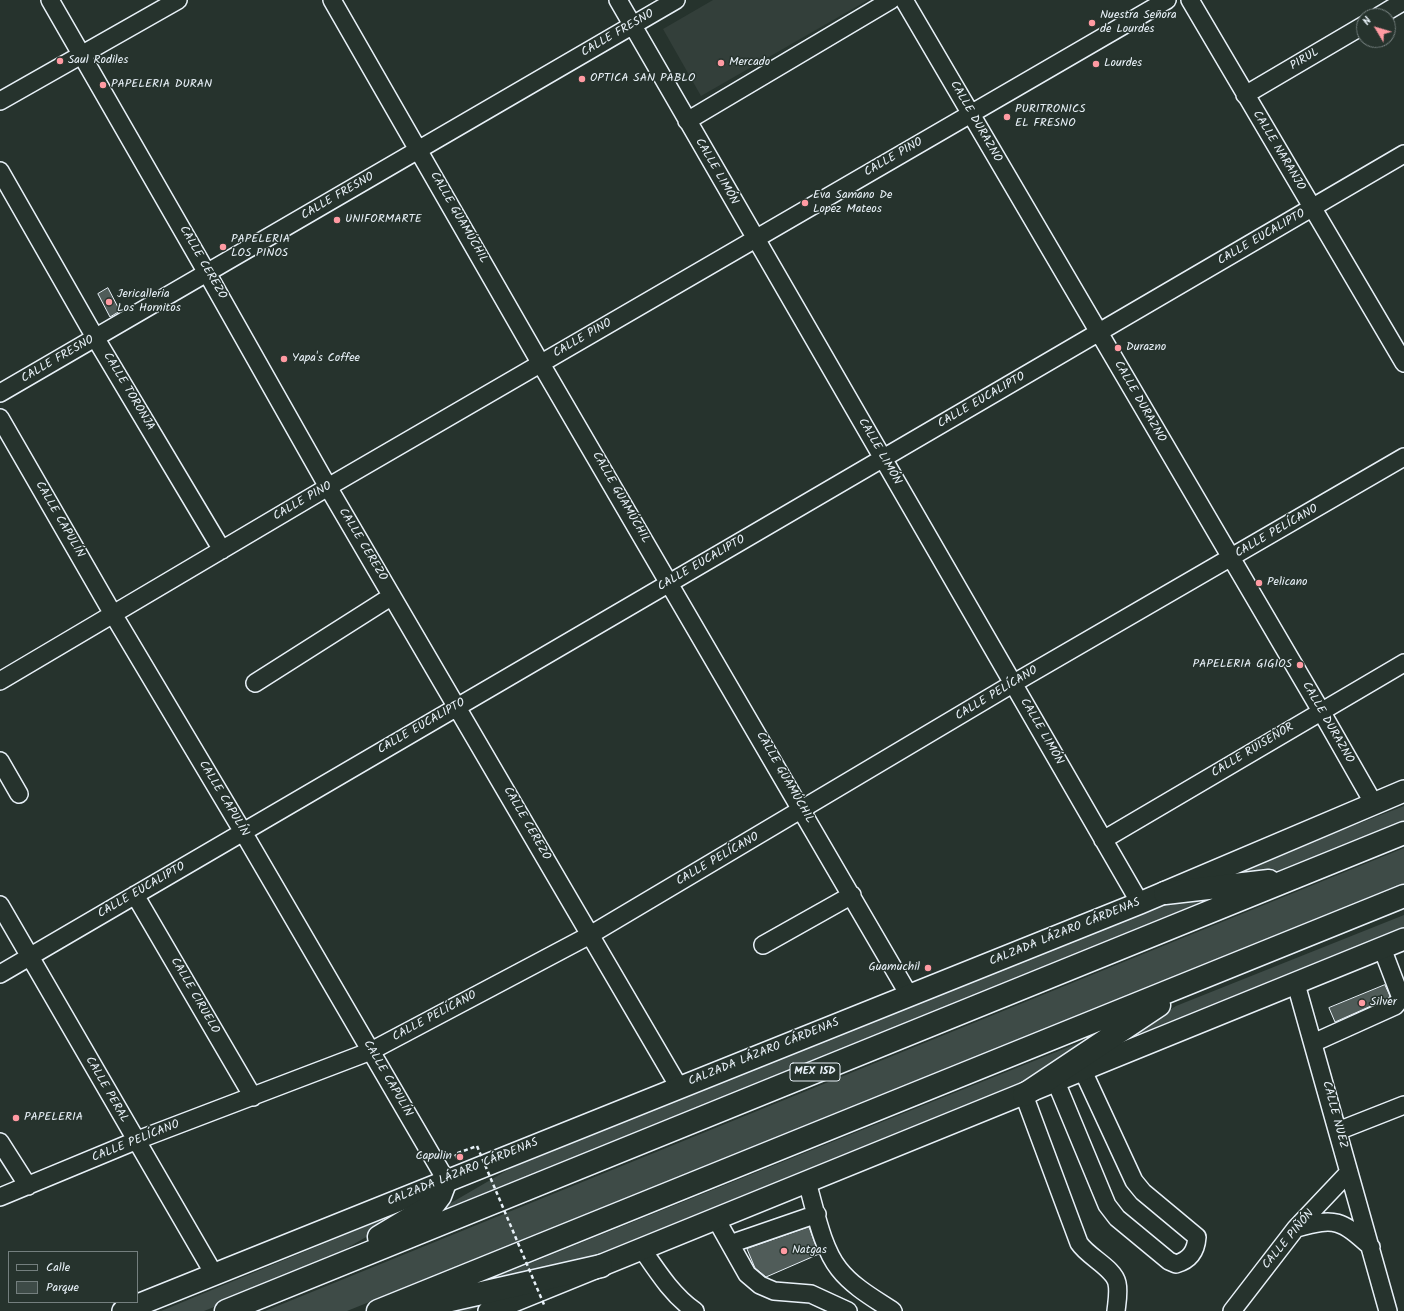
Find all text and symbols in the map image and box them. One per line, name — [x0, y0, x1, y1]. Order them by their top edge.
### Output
street label: CALLE FRESNO — [579, 7, 657, 61]
north arrow — [1356, 8, 1396, 48]
place label: Nuestra Señora de Lourdes — [1100, 9, 1177, 37]
text: N — [1358, 13, 1377, 30]
marker: Nuestra Señora de Lourdes — [1087, 18, 1097, 28]
street label: PIRUL — [1288, 46, 1322, 74]
place label: Saul Rodiles — [68, 54, 128, 68]
marker: Saul Rodiles — [55, 56, 65, 66]
place label: Mercado — [729, 56, 770, 70]
place label: Lourdes — [1104, 57, 1142, 71]
marker: Mercado — [716, 58, 726, 68]
marker: Lourdes — [1091, 59, 1101, 69]
place label: OPTICA SAN PABLO — [590, 72, 695, 86]
marker: OPTICA SAN PABLO — [577, 74, 587, 84]
place label: PAPELERIA DURAN — [111, 78, 212, 92]
street label: CALLE DURAZNO — [946, 79, 1004, 165]
marker: PAPELERIA DURAN — [98, 80, 108, 90]
place label: PURITRONICS EL FRESNO — [1015, 103, 1086, 131]
street label: CALLE NARANJO — [1249, 109, 1307, 193]
marker: PURITRONICS EL FRESNO — [1002, 112, 1012, 122]
street label: CALLE PINO — [862, 135, 926, 181]
street label: CALLE LIMÓN — [691, 136, 741, 208]
street label: CALLE FRESNO — [299, 170, 377, 224]
street label: CALLE GUAMÚCHIL — [426, 170, 490, 266]
place label: Eva Samano De Lopez Mateos — [813, 189, 892, 217]
marker: Eva Samano De Lopez Mateos — [800, 198, 810, 208]
street label: CALLE EUCALIPTO — [1216, 207, 1308, 269]
place label: UNIFORMARTE — [345, 213, 422, 227]
marker: UNIFORMARTE — [332, 215, 342, 225]
street label: CALLE CEREZO — [175, 224, 229, 302]
place label: PAPELERIA LOS PINOS — [231, 233, 290, 261]
marker: PAPELERIA LOS PINOS — [218, 242, 228, 252]
place label: Jericalleria Los Hornitos — [117, 288, 181, 316]
marker: Jericalleria Los Hornitos — [104, 297, 114, 307]
street label: CALLE PINO — [551, 316, 615, 362]
street label: CALLE FRESNO — [19, 333, 97, 387]
place label: Durazno — [1126, 341, 1166, 355]
marker: Durazno — [1113, 343, 1123, 353]
street label: CALLE TORONJA — [99, 350, 157, 434]
place label: Yapa's Coffee — [292, 352, 360, 366]
marker: Yapa's Coffee — [279, 354, 289, 364]
street label: CALLE DURAZNO — [1110, 359, 1168, 445]
street label: CALLE EUCALIPTO — [936, 370, 1028, 432]
street label: CALLE LIMÓN — [854, 416, 904, 488]
street label: CALLE GUAMÚCHIL — [588, 450, 652, 546]
street label: CALLE CAPULÍN — [31, 479, 87, 561]
street label: CALLE PINO — [271, 479, 335, 525]
street label: CALLE PELÍCANO — [1233, 502, 1321, 562]
street label: CALLE CEREZO — [335, 506, 389, 584]
street label: CALLE EUCALIPTO — [656, 533, 748, 595]
place label: Pelicano — [1267, 576, 1308, 590]
marker: Pelicano — [1254, 578, 1264, 588]
place label: PAPELERIA GIGIOS — [1192, 658, 1292, 672]
marker: PAPELERIA GIGIOS — [1295, 660, 1305, 670]
street label: CALLE PELÍCANO — [953, 664, 1041, 724]
street label: CALLE DURAZNO — [1298, 680, 1356, 766]
street label: CALLE EUCALIPTO — [376, 696, 468, 758]
street label: CALLE LIMÓN — [1016, 696, 1066, 768]
street label: CALLE RUISEÑOR — [1209, 721, 1297, 781]
street label: CALLE GUAMÚCHIL — [752, 730, 816, 826]
street label: CALLE CAPULÍN — [195, 758, 251, 840]
street label: CALLE CEREZO — [499, 785, 553, 863]
street label: CALLE PELÍCANO — [674, 830, 762, 890]
street label: CALLE EUCALIPTO — [96, 860, 188, 922]
street label: CALZADA LÁZARO CÁRDENAS — [987, 896, 1143, 970]
street label: CALLE CIRUELO — [166, 955, 222, 1037]
place label: Guamuchil — [868, 961, 920, 975]
marker: Guamuchil — [923, 963, 933, 973]
street label: CALLE PELÍCANO — [390, 989, 480, 1045]
place label: Silver — [1370, 996, 1397, 1010]
marker: Silver — [1357, 998, 1367, 1008]
street label: CALZADA LÁZARO CÁRDENAS — [686, 1016, 842, 1090]
street label: CALLE CAPULÍN — [359, 1038, 415, 1120]
street label: CALLE PERAL — [81, 1054, 131, 1126]
road number: MEX 15D — [790, 1063, 840, 1081]
street label: CALLE NUEZ — [1318, 1080, 1350, 1150]
place label: PAPELERIA — [24, 1111, 83, 1125]
marker: PAPELERIA — [11, 1113, 21, 1123]
street label: CALLE PELÍCANO — [90, 1118, 182, 1166]
street label: CALZADA LÁZARO CÁRDENAS — [385, 1136, 541, 1210]
place label: Capulin — [415, 1150, 452, 1164]
marker: Capulin — [455, 1152, 465, 1162]
street label: CALLE PIÑÓN — [1260, 1207, 1318, 1273]
place label: Natgas — [792, 1244, 827, 1258]
marker: Natgas — [779, 1246, 789, 1256]
legend — [8, 1251, 138, 1303]
text: Calle — [46, 1258, 70, 1277]
text: Parque — [46, 1278, 79, 1297]

